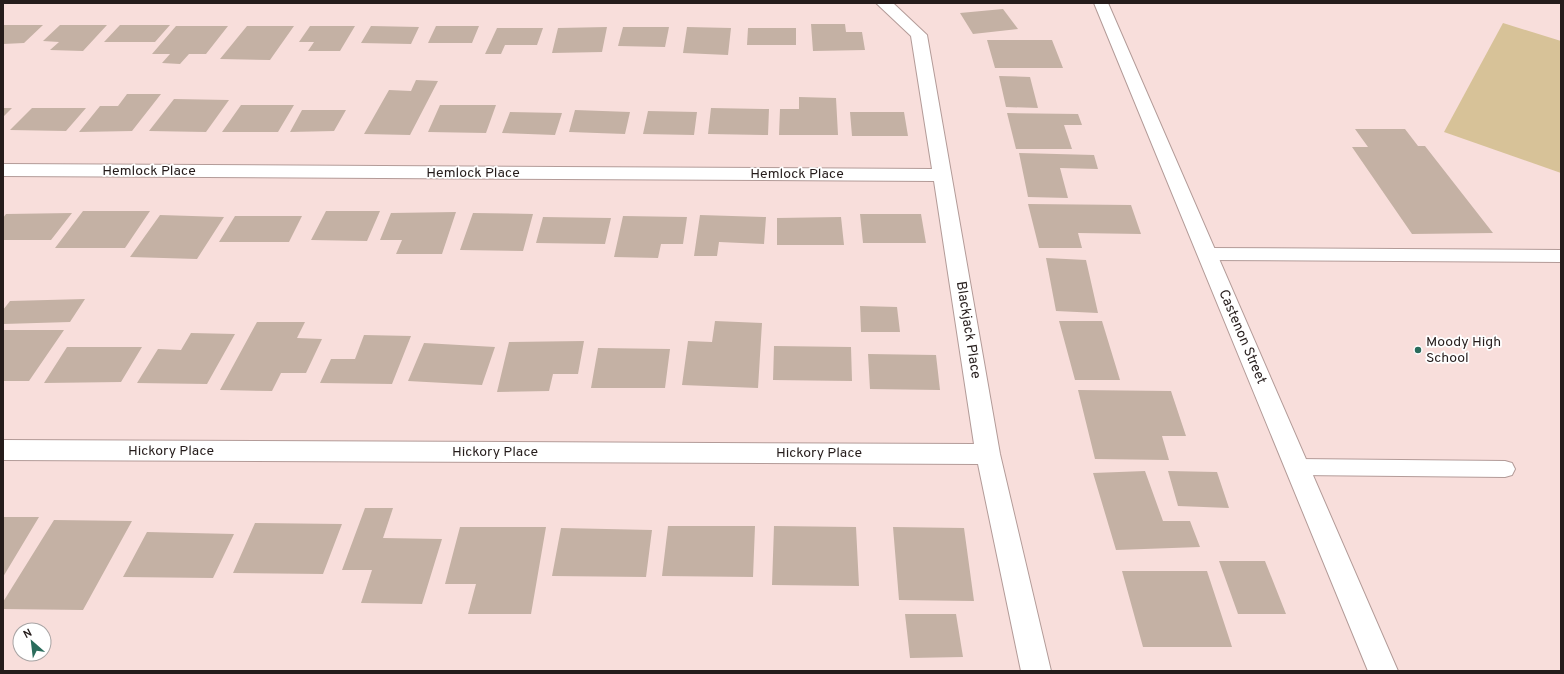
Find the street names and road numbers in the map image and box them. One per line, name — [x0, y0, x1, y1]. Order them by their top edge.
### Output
street label: Hemlock Place — [102, 163, 196, 180]
street label: Hemlock Place — [426, 165, 520, 182]
street label: Hemlock Place — [750, 166, 844, 183]
street label: Blackjack Place — [952, 280, 984, 380]
street label: Castenon Street — [1214, 287, 1270, 387]
street label: Hickory Place — [128, 443, 214, 460]
street label: Hickory Place — [452, 444, 538, 461]
street label: Hickory Place — [776, 445, 862, 462]

